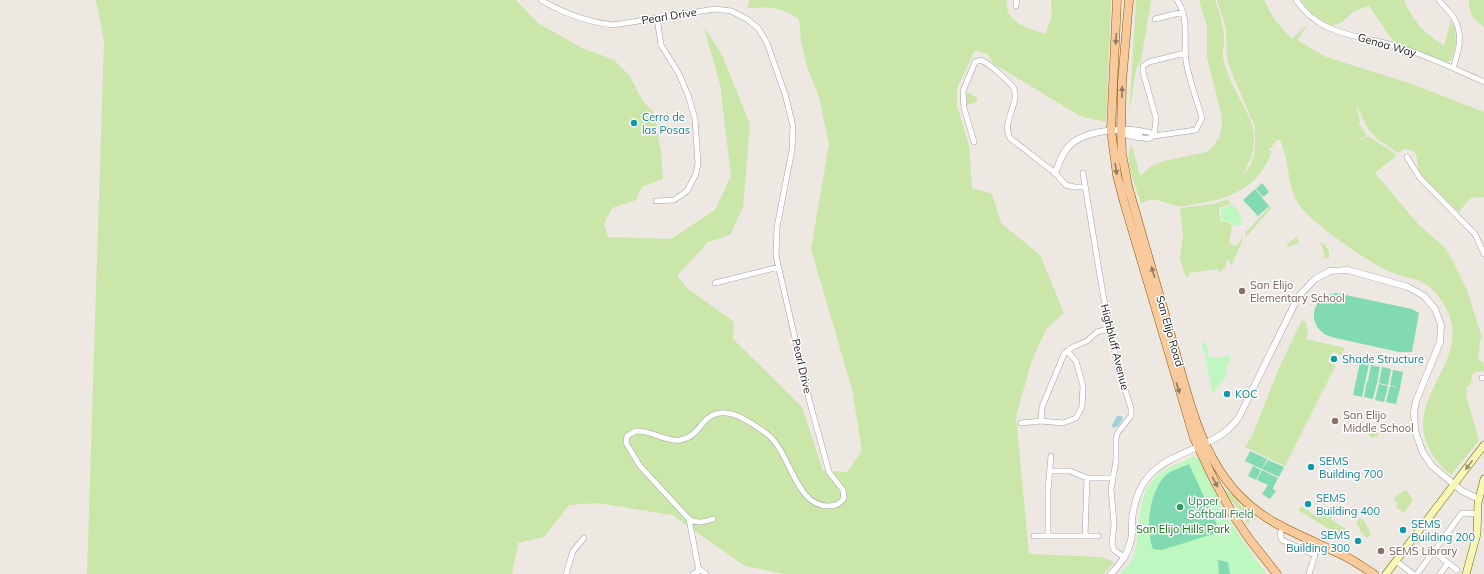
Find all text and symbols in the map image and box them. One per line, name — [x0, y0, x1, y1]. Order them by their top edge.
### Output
street label: Pearl Drive — [640, 5, 698, 27]
street label: Genoa Way — [1356, 30, 1418, 60]
one-way arrow — [1112, 33, 1119, 45]
one-way arrow — [1119, 85, 1125, 98]
place label: Cerro de las Posas — [642, 110, 690, 137]
marker: Cerro de las Posas — [629, 118, 639, 128]
one-way arrow — [1113, 163, 1119, 175]
one-way arrow — [1150, 266, 1156, 278]
place label: San Elijo Elementary School — [1250, 278, 1345, 305]
marker: San Elijo Elementary School — [1237, 286, 1247, 296]
street label: San Elijo Road — [1153, 294, 1187, 368]
street label: Highbluff Avenue — [1098, 303, 1132, 391]
street label: Pearl Drive — [789, 337, 815, 395]
place label: Shade Structure — [1342, 352, 1424, 366]
marker: Shade Structure — [1329, 354, 1339, 364]
one-way arrow — [1175, 383, 1181, 395]
place label: KOC — [1235, 387, 1258, 401]
marker: KOC — [1222, 389, 1232, 399]
place label: San Elijo Middle School — [1343, 408, 1414, 435]
marker: San Elijo Middle School — [1330, 416, 1340, 426]
place label: SEMS Building 700 — [1319, 454, 1383, 481]
one-way arrow — [1465, 459, 1473, 470]
marker: SEMS Building 700 — [1306, 462, 1316, 472]
one-way arrow — [1211, 476, 1218, 488]
place label: SEMS Building 400 — [1316, 491, 1380, 518]
place label: Upper Softball Field — [1188, 494, 1254, 521]
marker: SEMS Building 400 — [1303, 499, 1313, 509]
marker: Upper Softball Field — [1175, 502, 1185, 512]
place label: SEMS Building 200 — [1411, 517, 1475, 544]
park label: San Elijo Hills Park — [1136, 522, 1230, 536]
marker: SEMS Building 200 — [1398, 525, 1408, 535]
place label: SEMS Building 300 — [1286, 528, 1350, 555]
marker: SEMS Building 300 — [1353, 536, 1363, 546]
place label: SEMS Library — [1389, 544, 1458, 558]
marker: SEMS Library — [1376, 546, 1386, 556]

